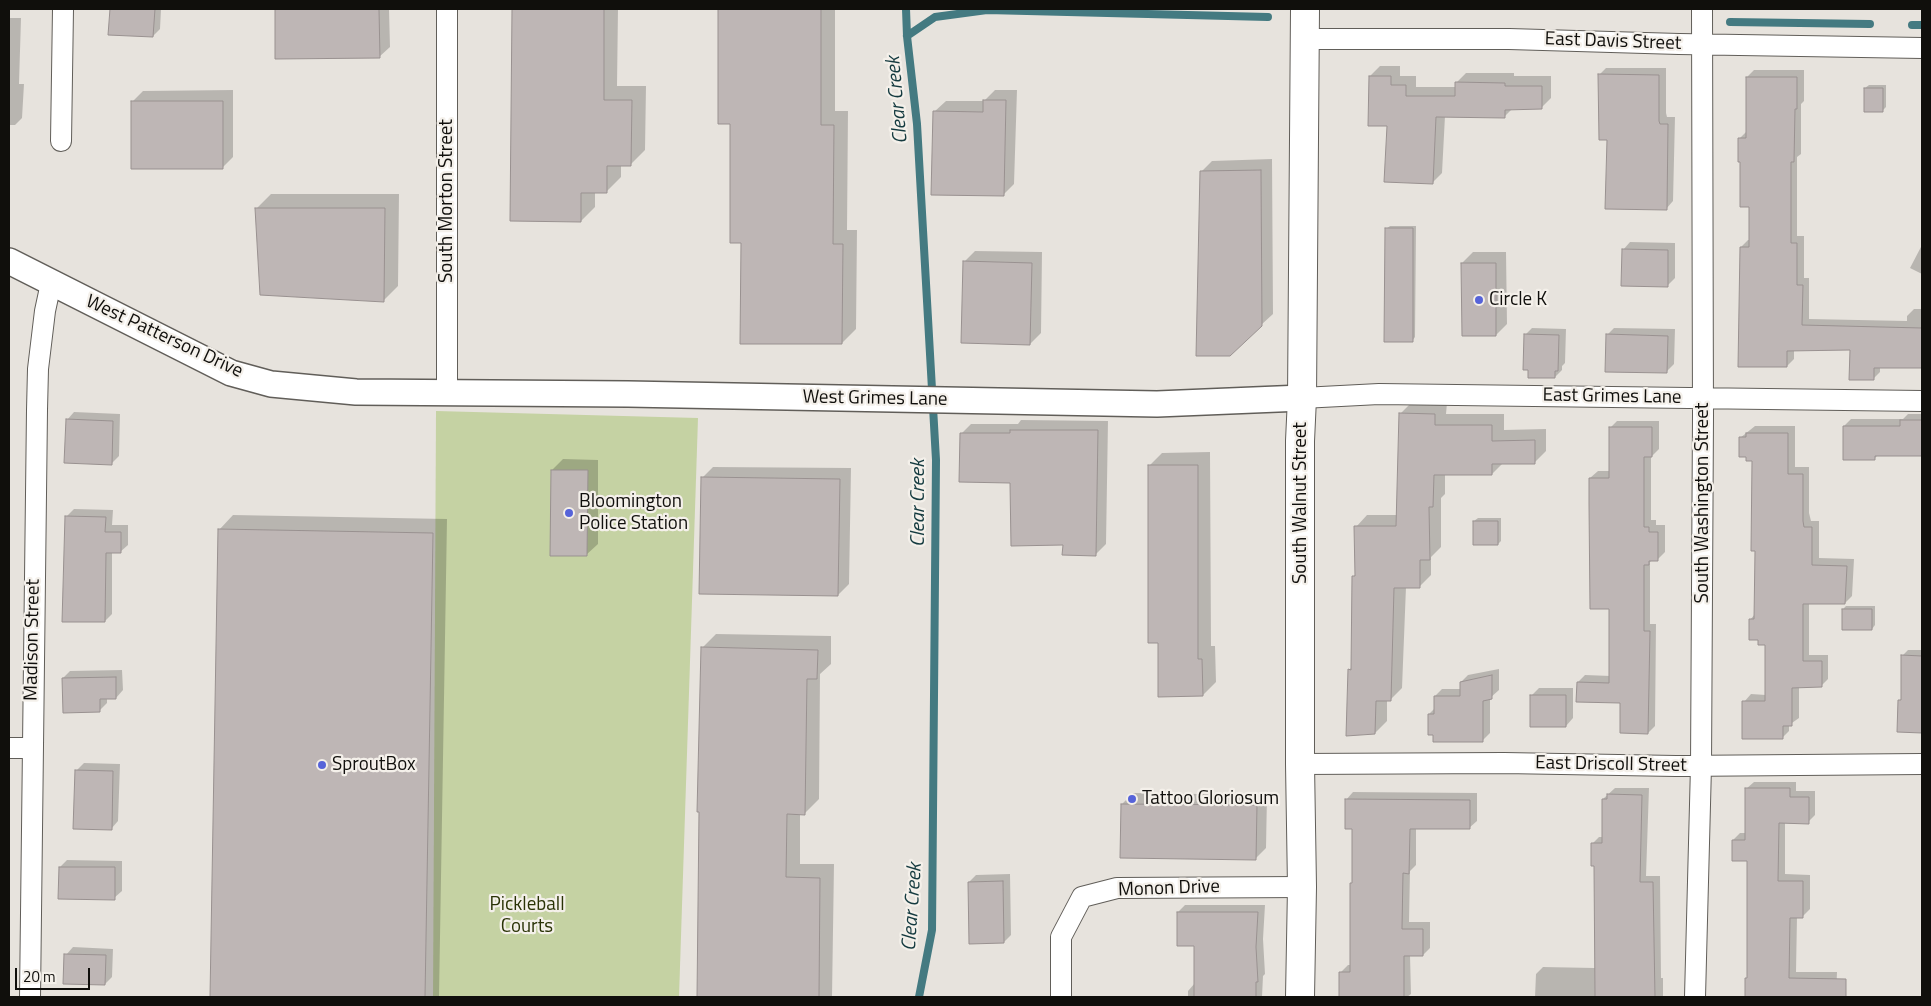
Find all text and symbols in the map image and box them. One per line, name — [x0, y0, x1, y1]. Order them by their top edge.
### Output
street label: East Davis Street — [1544, 28, 1682, 56]
water label: Clear Creek — [882, 55, 914, 145]
street label: South Morton Street — [436, 119, 458, 283]
place label: Circle K — [1489, 289, 1547, 311]
street label: West Patterson Drive — [82, 291, 246, 383]
marker: Circle K — [1473, 294, 1485, 306]
street label: East Grimes Lane — [1542, 384, 1682, 410]
street label: West Grimes Lane — [802, 386, 948, 412]
street label: South Washington Street — [1692, 403, 1714, 603]
street label: South Walnut Street — [1290, 422, 1312, 584]
water label: Clear Creek — [907, 459, 931, 547]
place label: Bloomington Police Station — [579, 491, 688, 535]
marker: Bloomington Police Station — [563, 507, 575, 519]
street label: Madison Street — [21, 579, 45, 701]
street label: East Driscoll Street — [1535, 752, 1687, 778]
place label: SproutBox — [332, 754, 416, 776]
marker: SproutBox — [316, 759, 328, 771]
place label: Tattoo Gloriosum — [1142, 788, 1279, 810]
marker: Tattoo Gloriosum — [1126, 793, 1138, 805]
water label: Clear Creek — [898, 862, 928, 952]
street label: Monon Drive — [1118, 876, 1220, 902]
park label: Pickleball Courts — [489, 894, 565, 938]
scale bar — [18, 958, 92, 990]
text: 20 m — [23, 965, 56, 988]

